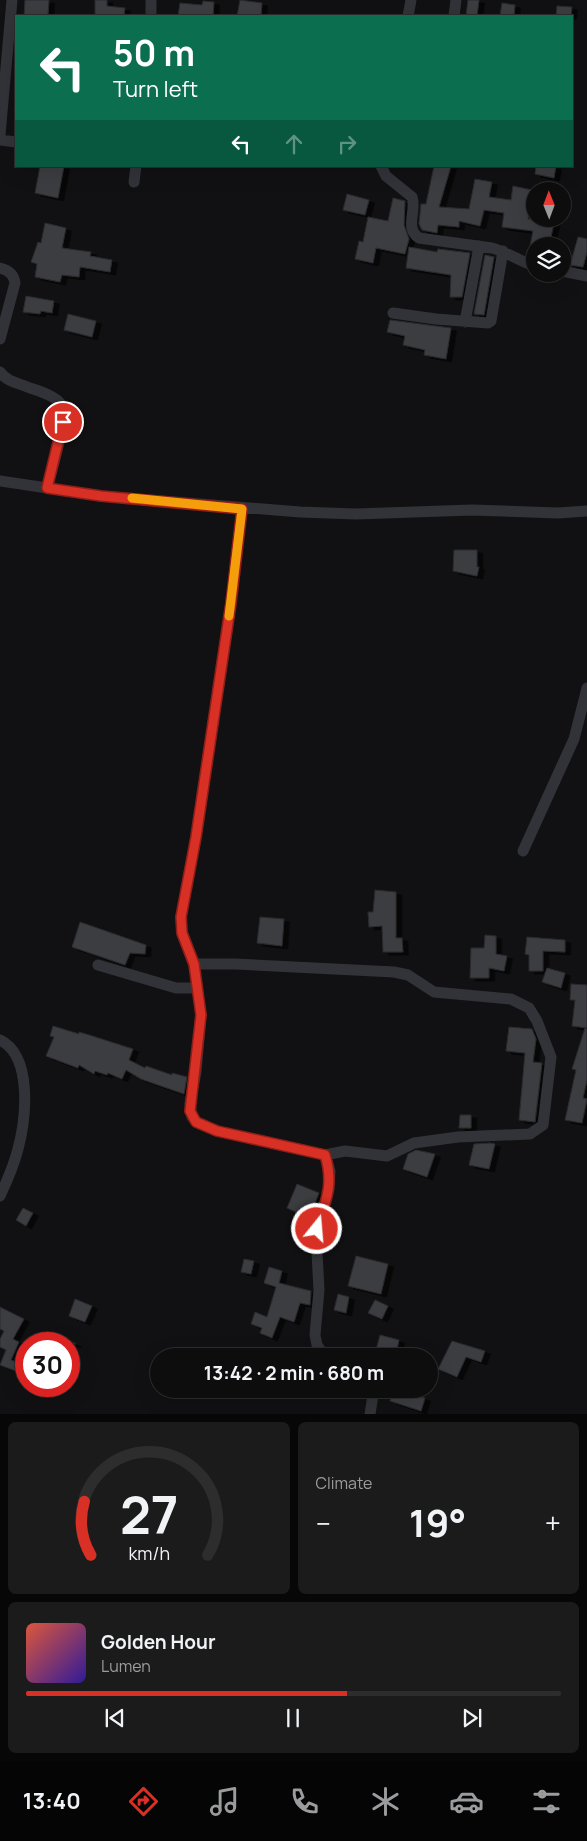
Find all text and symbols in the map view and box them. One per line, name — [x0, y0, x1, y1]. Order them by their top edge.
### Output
text: 50 m — [113, 29, 195, 77]
icon: left — [30, 35, 95, 100]
text: Turn left — [113, 74, 198, 104]
icon: left — [227, 130, 255, 158]
icon: ahead — [280, 130, 308, 158]
icon: right — [333, 130, 361, 158]
north arrow — [526, 182, 571, 228]
map controls — [526, 182, 571, 282]
button: layers — [526, 237, 571, 282]
pin — [42, 401, 84, 443]
icon: arrive — [49, 408, 77, 436]
position arrow — [290, 1202, 342, 1254]
speed limit sign: 30 — [15, 1332, 80, 1397]
text: 13:42 · 2 min · 680 m — [204, 1360, 384, 1386]
text: Climate — [316, 1472, 372, 1494]
text: 27 — [119, 1479, 178, 1550]
text: 19° — [409, 1496, 466, 1548]
text: − — [316, 1504, 331, 1542]
text: + — [545, 1504, 561, 1542]
text: km/h — [128, 1541, 170, 1565]
text: Golden Hour — [101, 1629, 215, 1655]
text: Lumen — [101, 1655, 151, 1677]
icon: previous — [101, 1704, 129, 1732]
icon: pause — [279, 1704, 307, 1732]
icon: next — [458, 1704, 486, 1732]
icon: directions — [126, 1784, 161, 1819]
icon: music — [207, 1784, 242, 1819]
icon: phone — [287, 1784, 322, 1819]
icon: climate — [368, 1784, 403, 1819]
icon: car — [449, 1784, 484, 1819]
icon: filters — [529, 1784, 564, 1819]
text: 13:40 — [23, 1786, 81, 1816]

